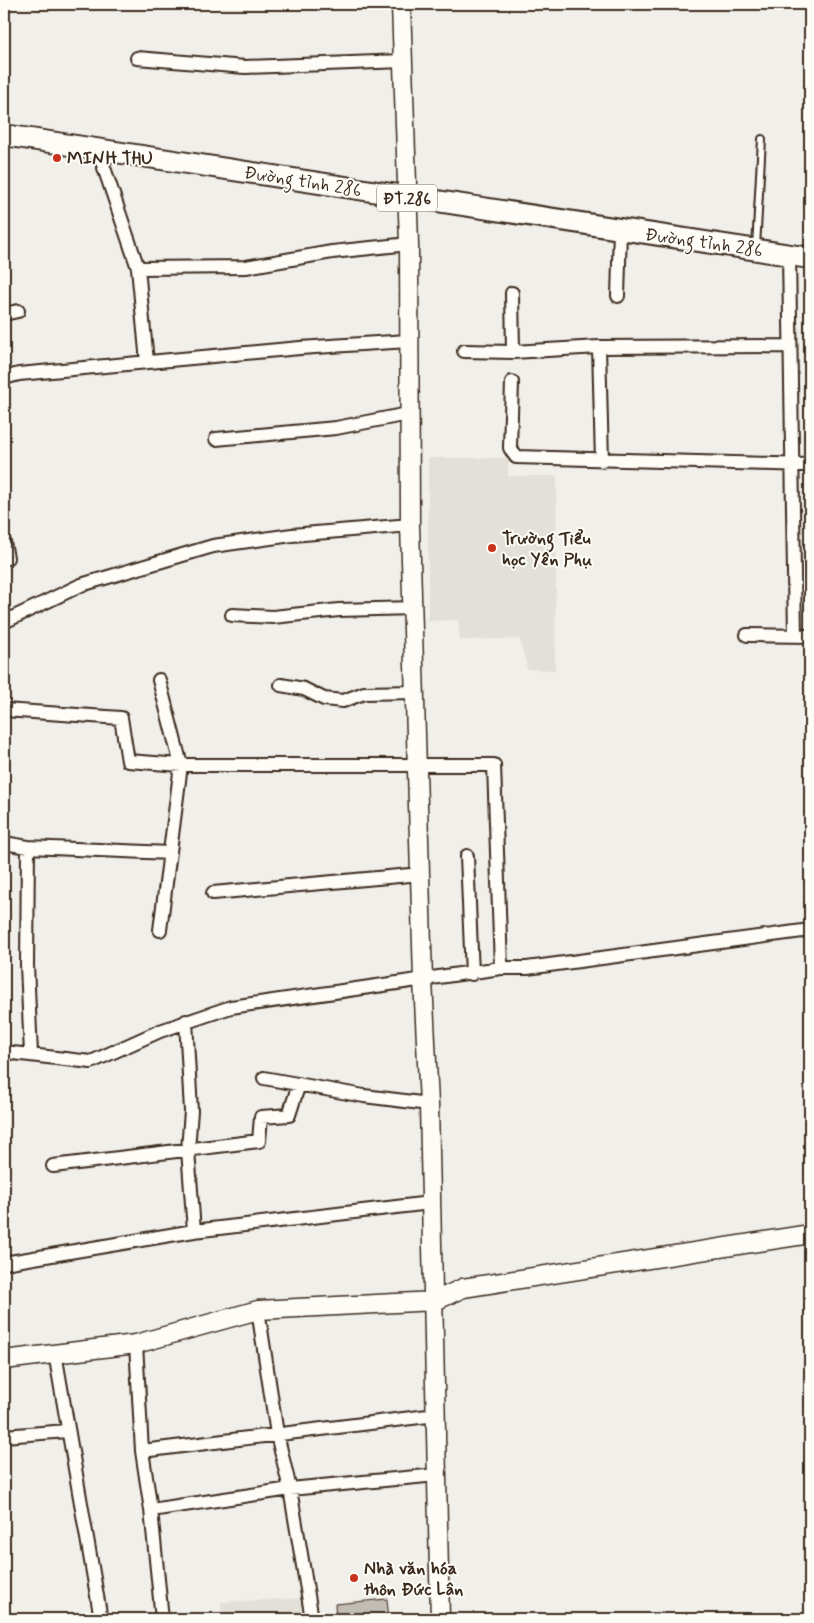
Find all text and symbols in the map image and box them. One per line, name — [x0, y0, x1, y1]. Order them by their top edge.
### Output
place label: MINH THU — [67, 147, 153, 171]
marker: MINH THU — [51, 152, 63, 164]
street label: Đường tỉnh 286 — [242, 161, 363, 205]
road number: ĐT.286 — [377, 184, 437, 212]
street label: Đường tỉnh 286 — [643, 223, 764, 265]
place label: Trường Tiểu học Yên Phụ — [502, 527, 593, 572]
marker: Trường Tiểu học Yên Phụ — [486, 542, 498, 554]
place label: Nhà văn hóa thôn Đức Lân — [363, 1557, 463, 1602]
marker: Nhà văn hóa thôn Đức Lân — [348, 1572, 360, 1584]

